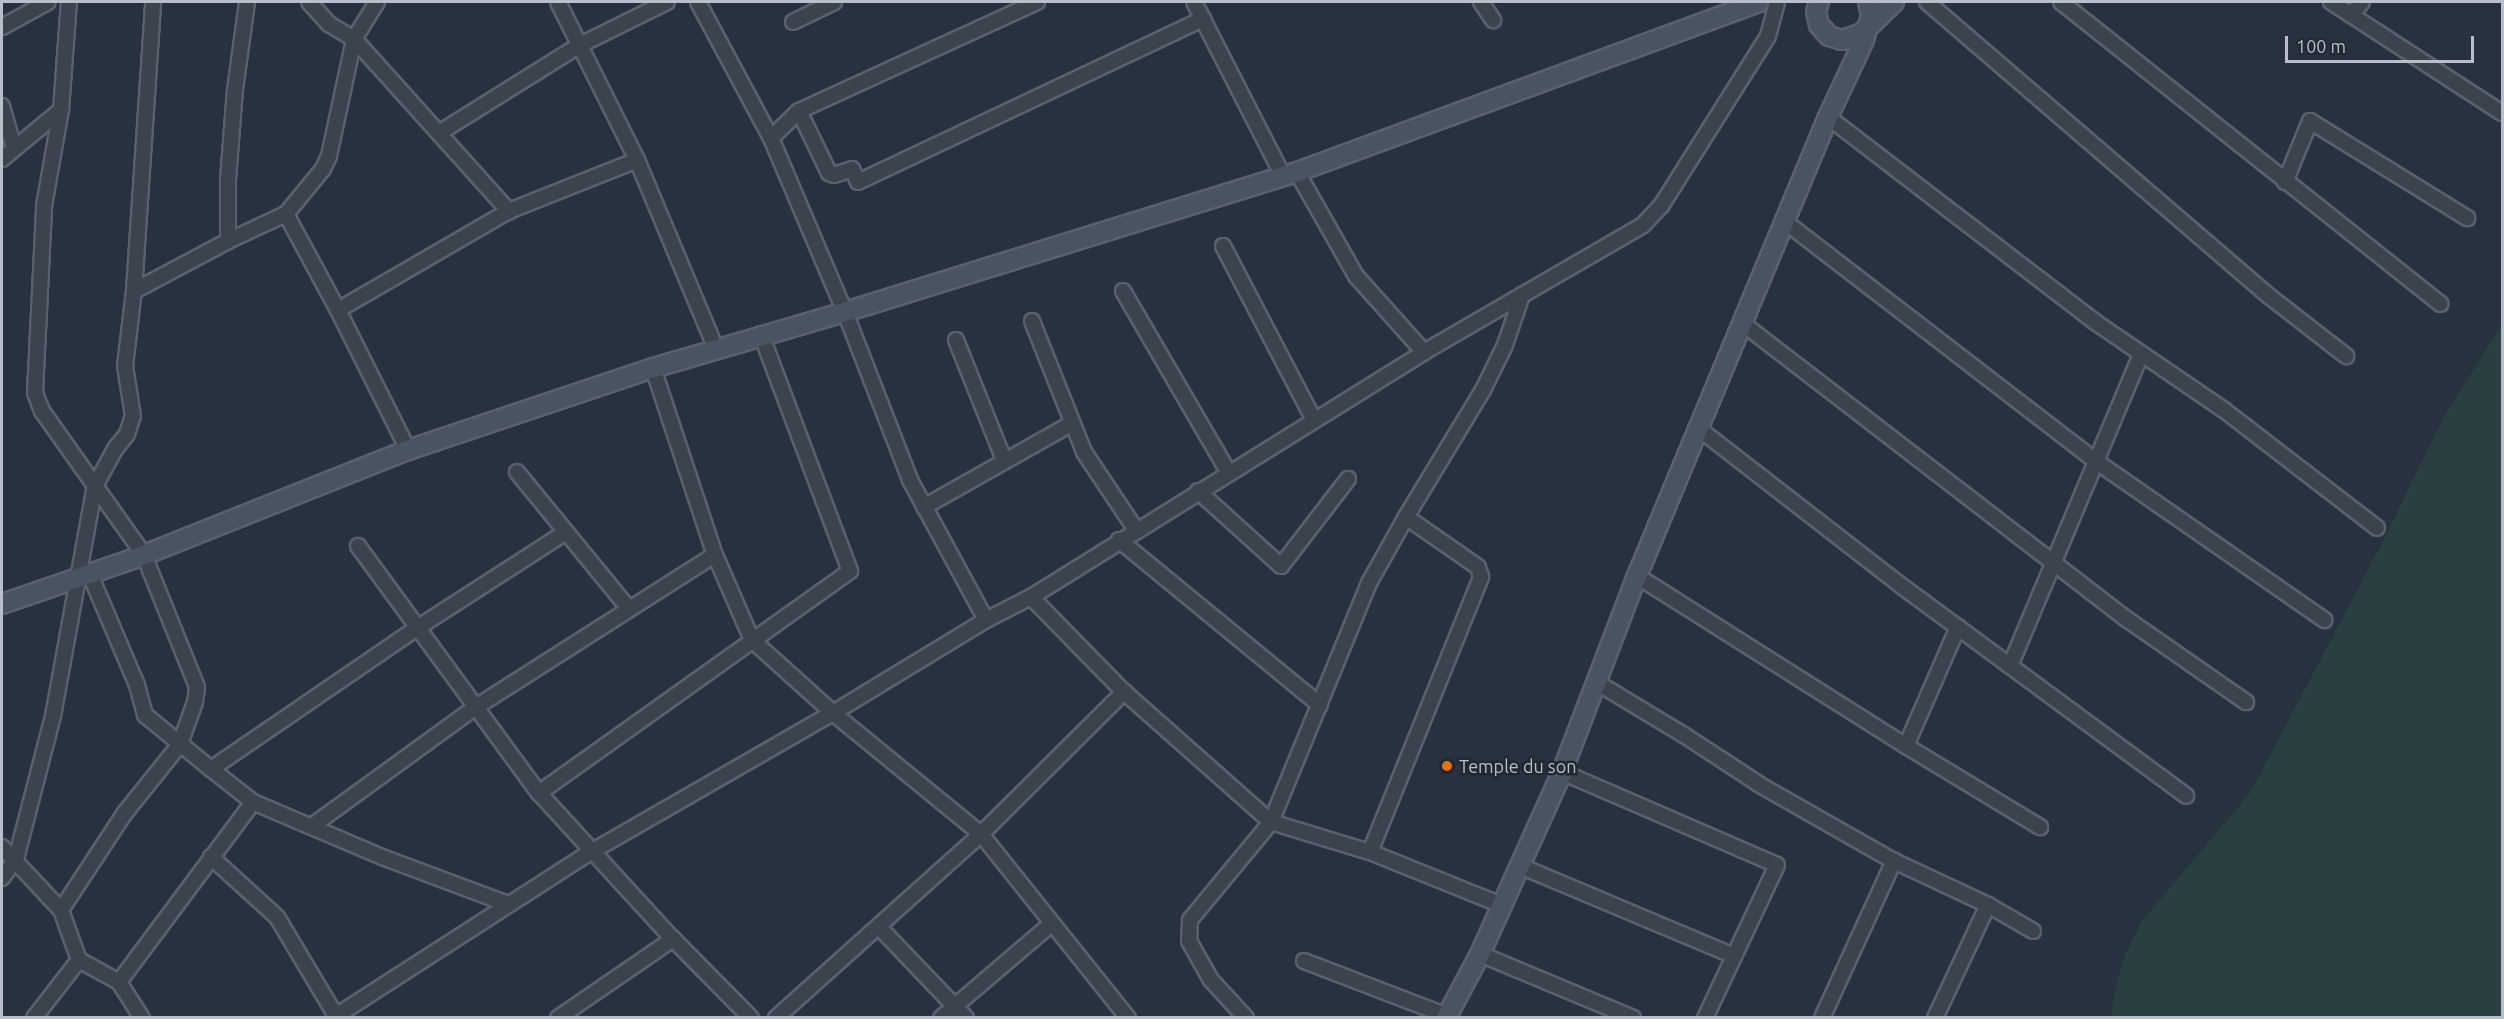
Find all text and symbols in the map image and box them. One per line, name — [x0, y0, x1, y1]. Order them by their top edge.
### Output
scale bar — [2288, 24, 2477, 62]
text: 100 m — [2296, 36, 2346, 56]
place label: Temple du son — [1459, 755, 1576, 777]
marker: Temple du son — [1440, 759, 1454, 773]

